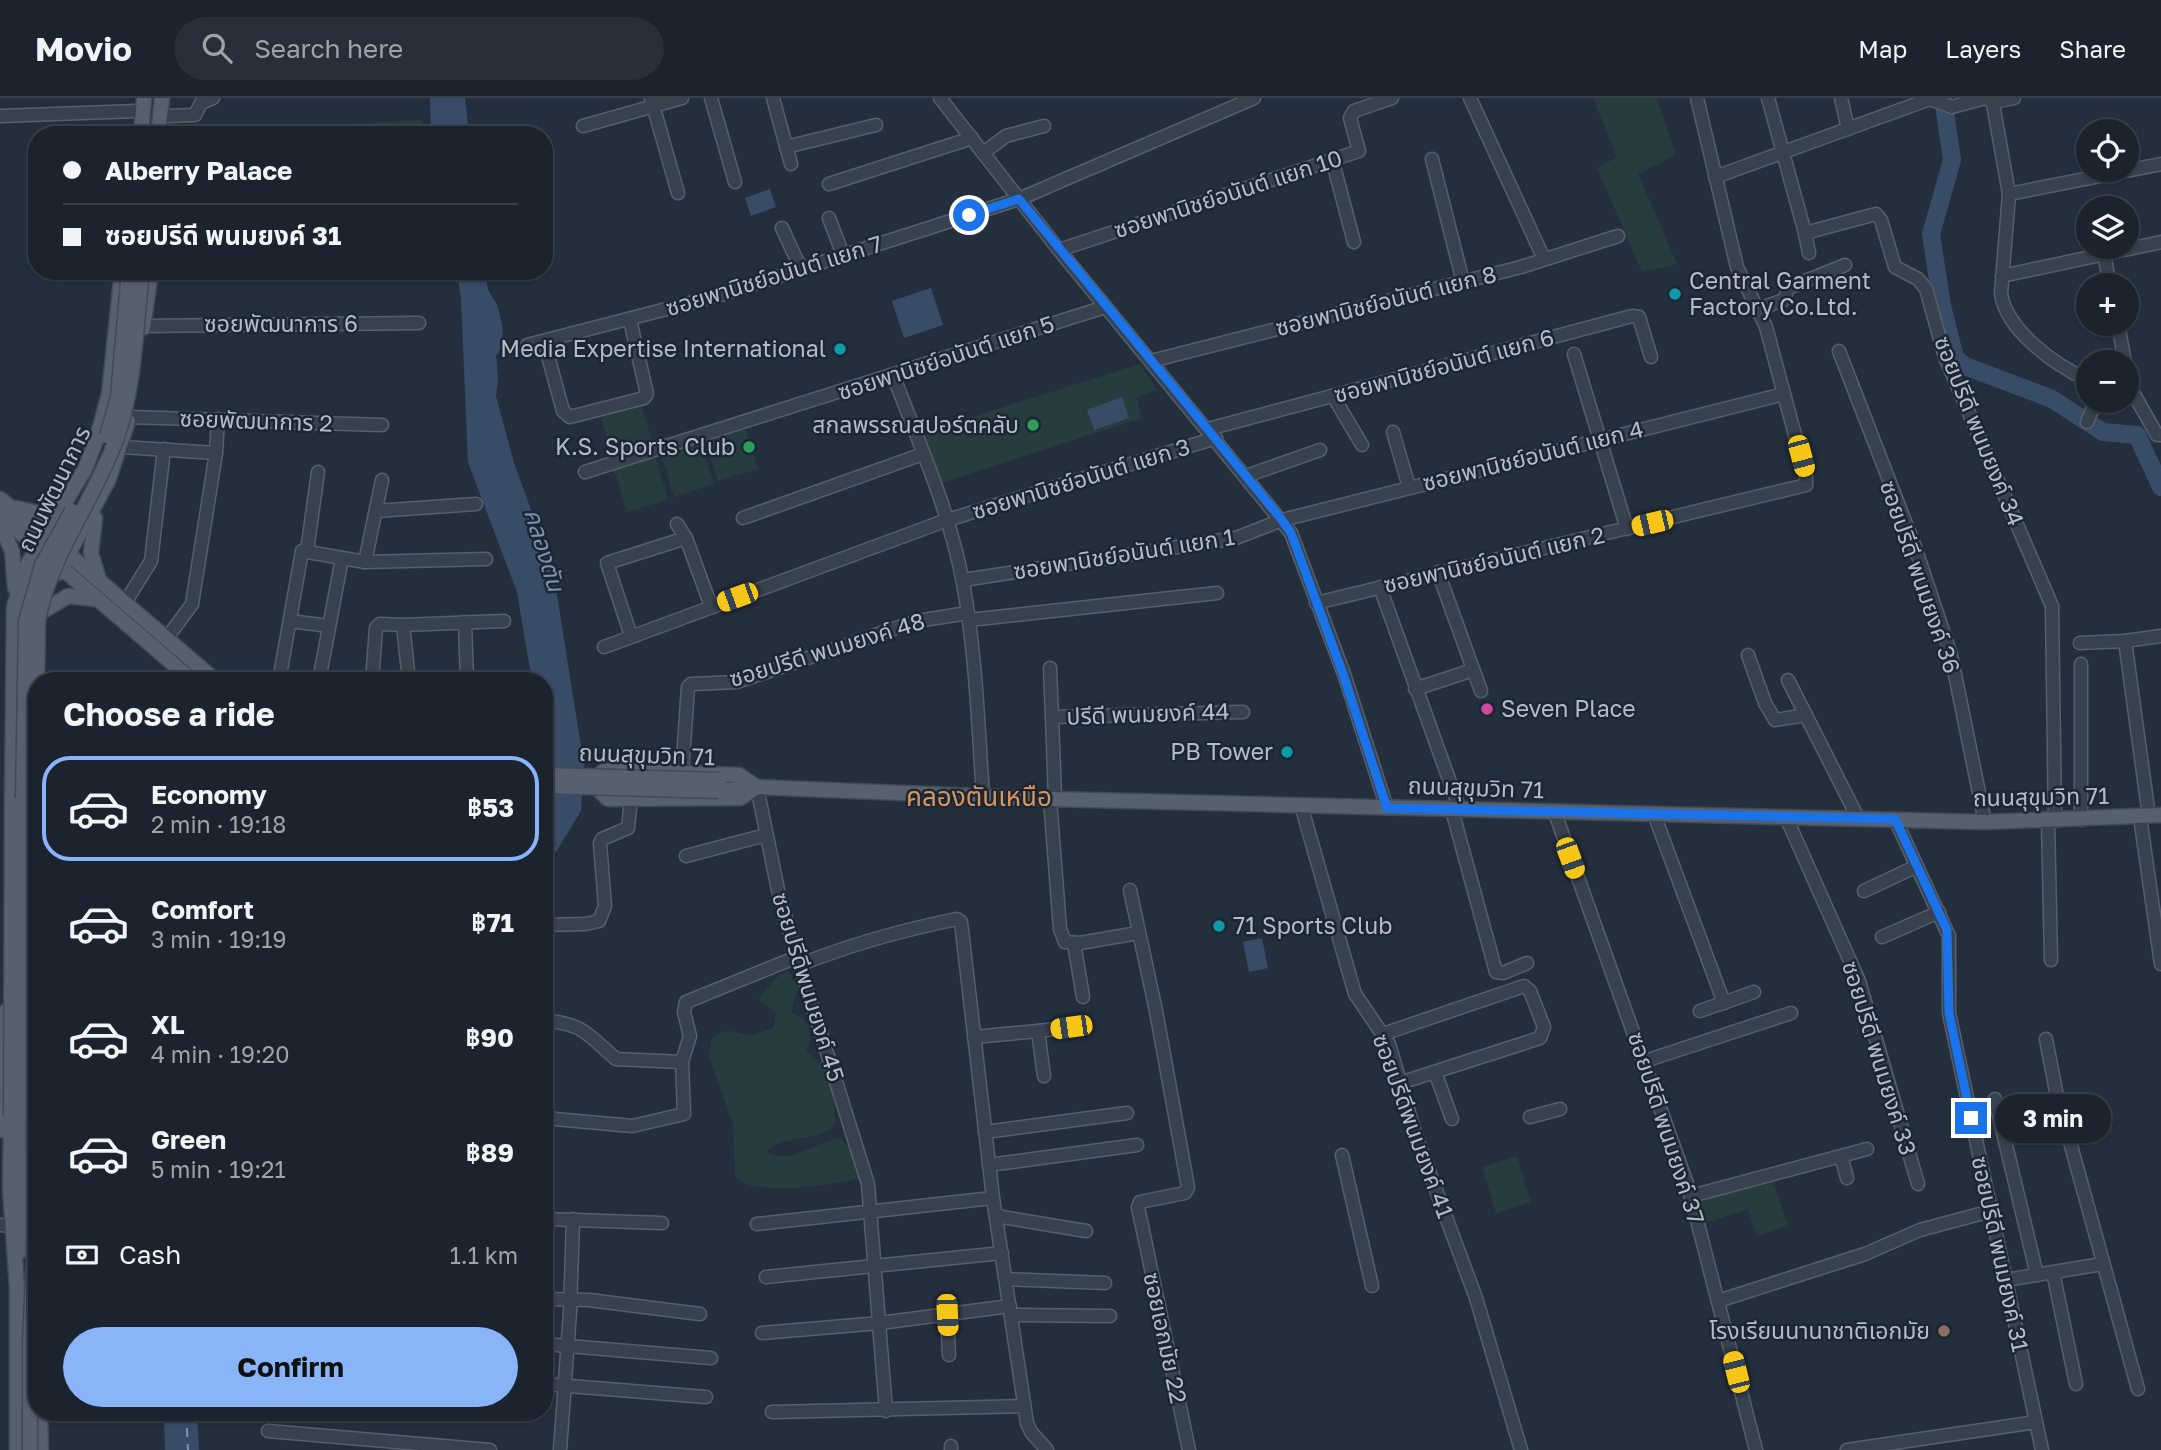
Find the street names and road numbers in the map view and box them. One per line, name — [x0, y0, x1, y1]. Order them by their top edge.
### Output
street label: ซอยพานิชย์อนันต์ แยก 10 — [1110, 143, 1345, 243]
street label: ซอยพานิชย์อนันต์ แยก 7 — [662, 229, 885, 321]
street label: ซอยพานิชย์อนันต์ แยก 8 — [1272, 259, 1499, 341]
street label: ซอยพัฒนาการ 6 — [204, 309, 358, 337]
street label: ซอยพานิชย์อนันต์ แยก 5 — [834, 309, 1058, 405]
street label: ซอยพานิชย์อนันต์ แยก 6 — [1331, 322, 1557, 408]
street label: ซอยปรีดี พนมยงค์ 34 — [1929, 332, 2031, 530]
street label: ซอยพัฒนาการ 2 — [179, 403, 333, 437]
street label: ซอยพานิชย์อนันต์ แยก 4 — [1419, 414, 1646, 496]
street label: ถนนพัฒนาการ — [11, 421, 96, 556]
street label: ซอยพานิชย์อนันต์ แยก 3 — [968, 432, 1193, 525]
street label: ซอยปรีดี พนมยงค์ 36 — [1875, 477, 1967, 677]
street label: ซอยพานิชย์อนันต์ แยก 2 — [1380, 520, 1607, 598]
street label: ซอยพานิชย์อนันต์ แยก 1 — [1011, 522, 1237, 584]
street label: ซอยปรีดี พนมยงค์ 48 — [726, 606, 928, 692]
street label: ปรีดี พนมยงค์ 44 — [1066, 696, 1230, 730]
street label: ถนนสุขุมวิท 71 — [578, 738, 716, 771]
street label: ถนนสุขุมวิท 71 — [1407, 771, 1545, 804]
street label: ถนนสุขุมวิท 71 — [1973, 781, 2109, 812]
street label: ซอยปรีดีพนมยงค์ 45 — [767, 889, 851, 1085]
street label: ซอยปรีดี พนมยงค์ 33 — [1837, 957, 1923, 1158]
street label: ซอยปรีดี พนมยงค์ 37 — [1623, 1028, 1711, 1227]
street label: ซอยปรีดีพนมยงค์ 41 — [1368, 1030, 1460, 1222]
street label: ซอยปรีดี พนมยงค์ 31 — [1967, 1153, 2035, 1354]
street label: ซอยเอกมัย 22 — [1138, 1270, 1194, 1406]

